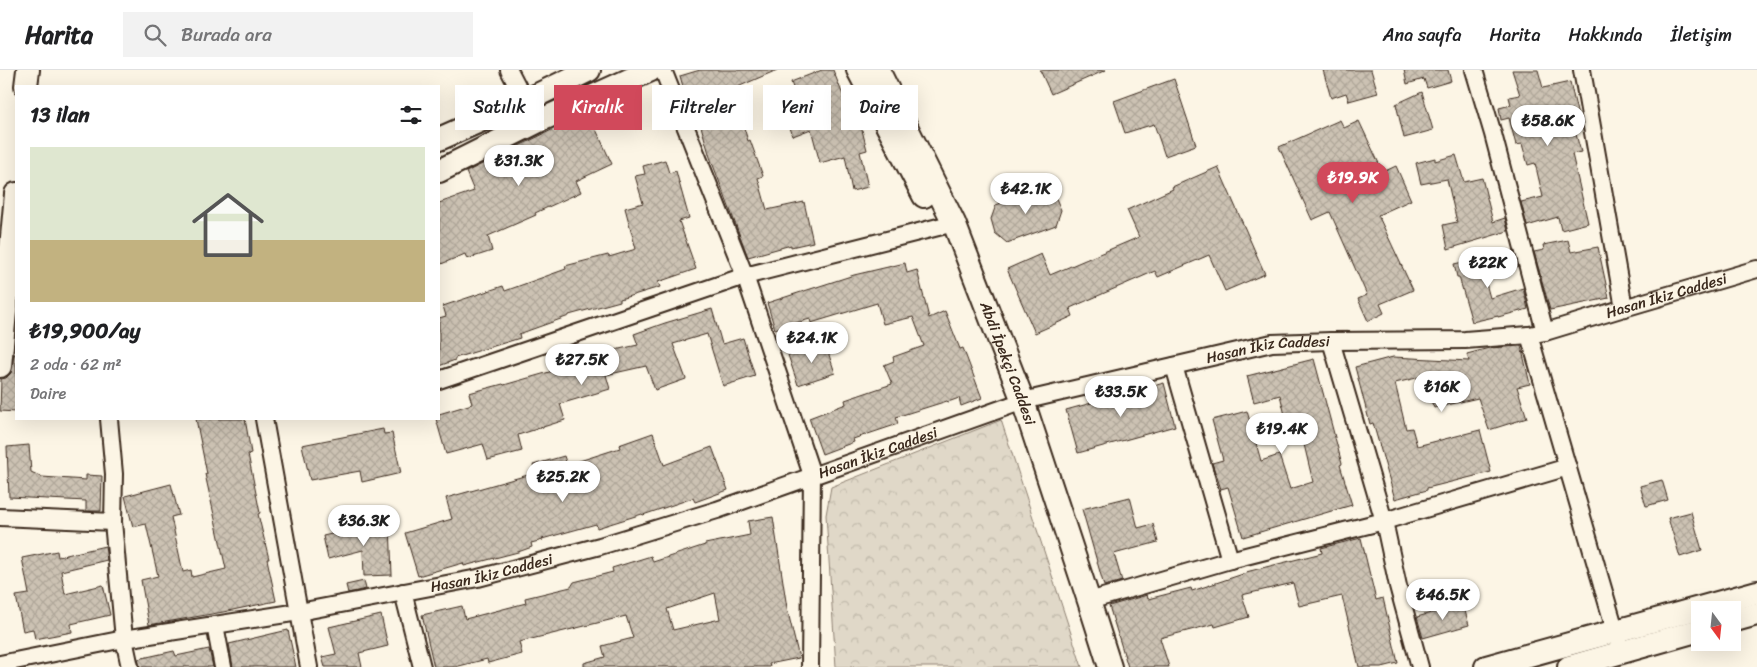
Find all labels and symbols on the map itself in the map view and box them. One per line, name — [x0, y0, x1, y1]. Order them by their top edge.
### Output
pin: ₺58.6K — [1507, 104, 1589, 147]
pin: ₺31.3K — [478, 144, 560, 187]
pin: ₺19.9K — [1312, 162, 1394, 204]
pin: ₺42.1K — [985, 172, 1067, 215]
pin: ₺22K — [1458, 246, 1518, 289]
street label: Hasan İkiz Caddesi — [1603, 265, 1731, 326]
street label: Abdi İpekçi Caddesi — [972, 296, 1043, 429]
pin: ₺24.1K — [771, 322, 853, 364]
street label: Hasan İkiz Caddesi — [1203, 328, 1331, 371]
pin: ₺27.5K — [541, 344, 623, 386]
pin: ₺16K — [1412, 370, 1472, 413]
pin: ₺33.5K — [1080, 376, 1162, 418]
pin: ₺19.4K — [1241, 412, 1323, 455]
street label: Hasan İkiz Caddesi — [814, 419, 942, 486]
pin: ₺25.2K — [522, 460, 604, 503]
pin: ₺36.3K — [323, 504, 405, 547]
street label: Hasan İkiz Caddesi — [428, 546, 556, 600]
pin: ₺46.5K — [1402, 578, 1484, 621]
north arrow — [1691, 601, 1741, 651]

